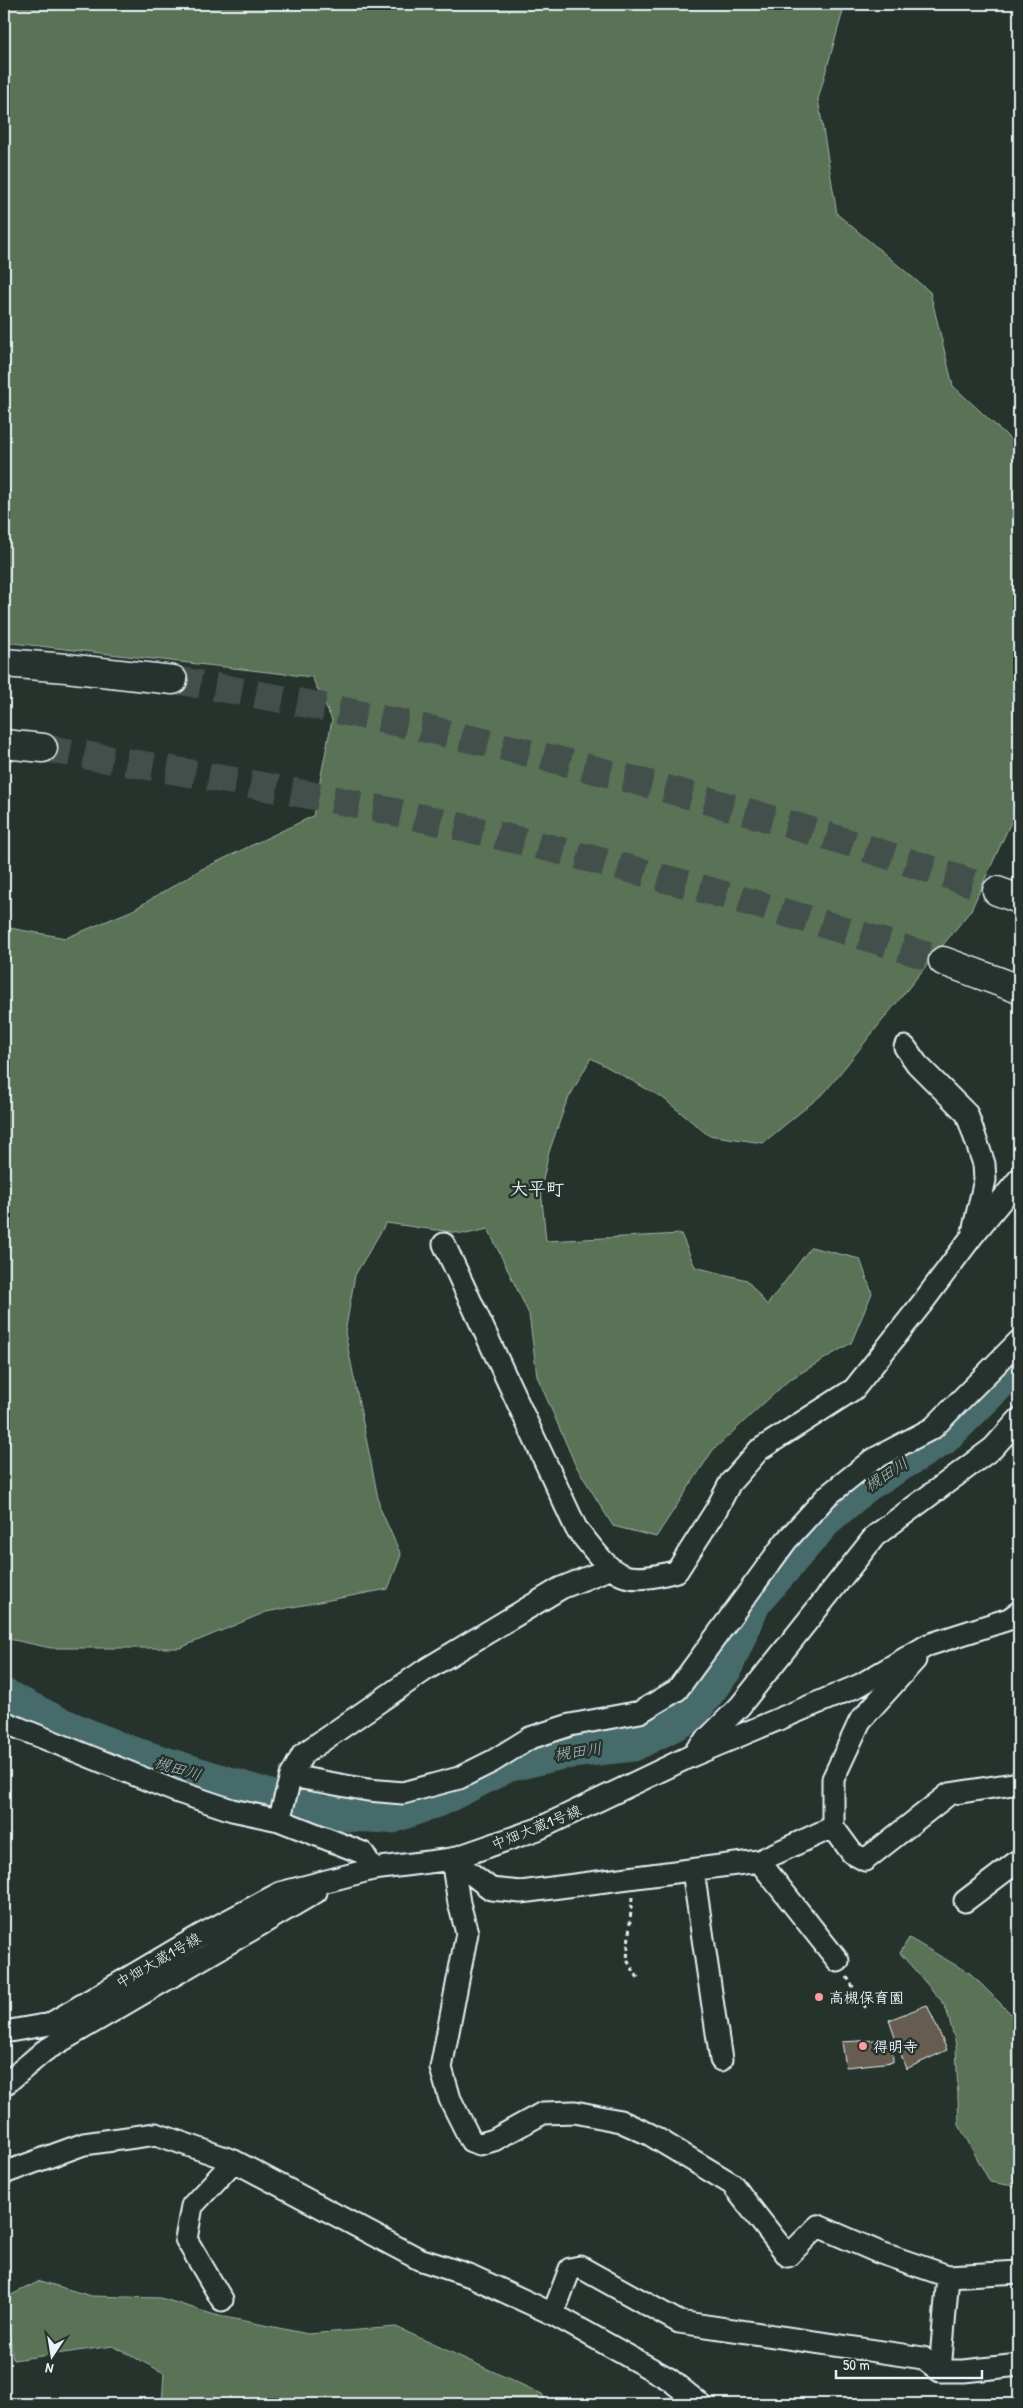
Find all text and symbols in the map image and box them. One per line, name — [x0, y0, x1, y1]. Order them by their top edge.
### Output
district label: 大平町 — [510, 1176, 564, 1201]
water label: 槻田川 — [860, 1452, 912, 1496]
water label: 槻田川 — [553, 1737, 603, 1765]
water label: 槻田川 — [152, 1750, 204, 1786]
street label: 中畑大蔵1号線 — [488, 1799, 584, 1855]
street label: 中畑大蔵1号線 — [111, 1927, 205, 1993]
place label: 高槻保育園 — [829, 1987, 904, 2008]
marker: 高槻保育園 — [813, 1991, 825, 2003]
place label: 得明寺 — [873, 2036, 918, 2057]
marker: 得明寺 — [857, 2040, 869, 2052]
north arrow — [28, 2330, 78, 2380]
scale bar — [836, 2348, 982, 2380]
text: 50 m — [843, 2354, 870, 2375]
text: N — [43, 2359, 55, 2379]

